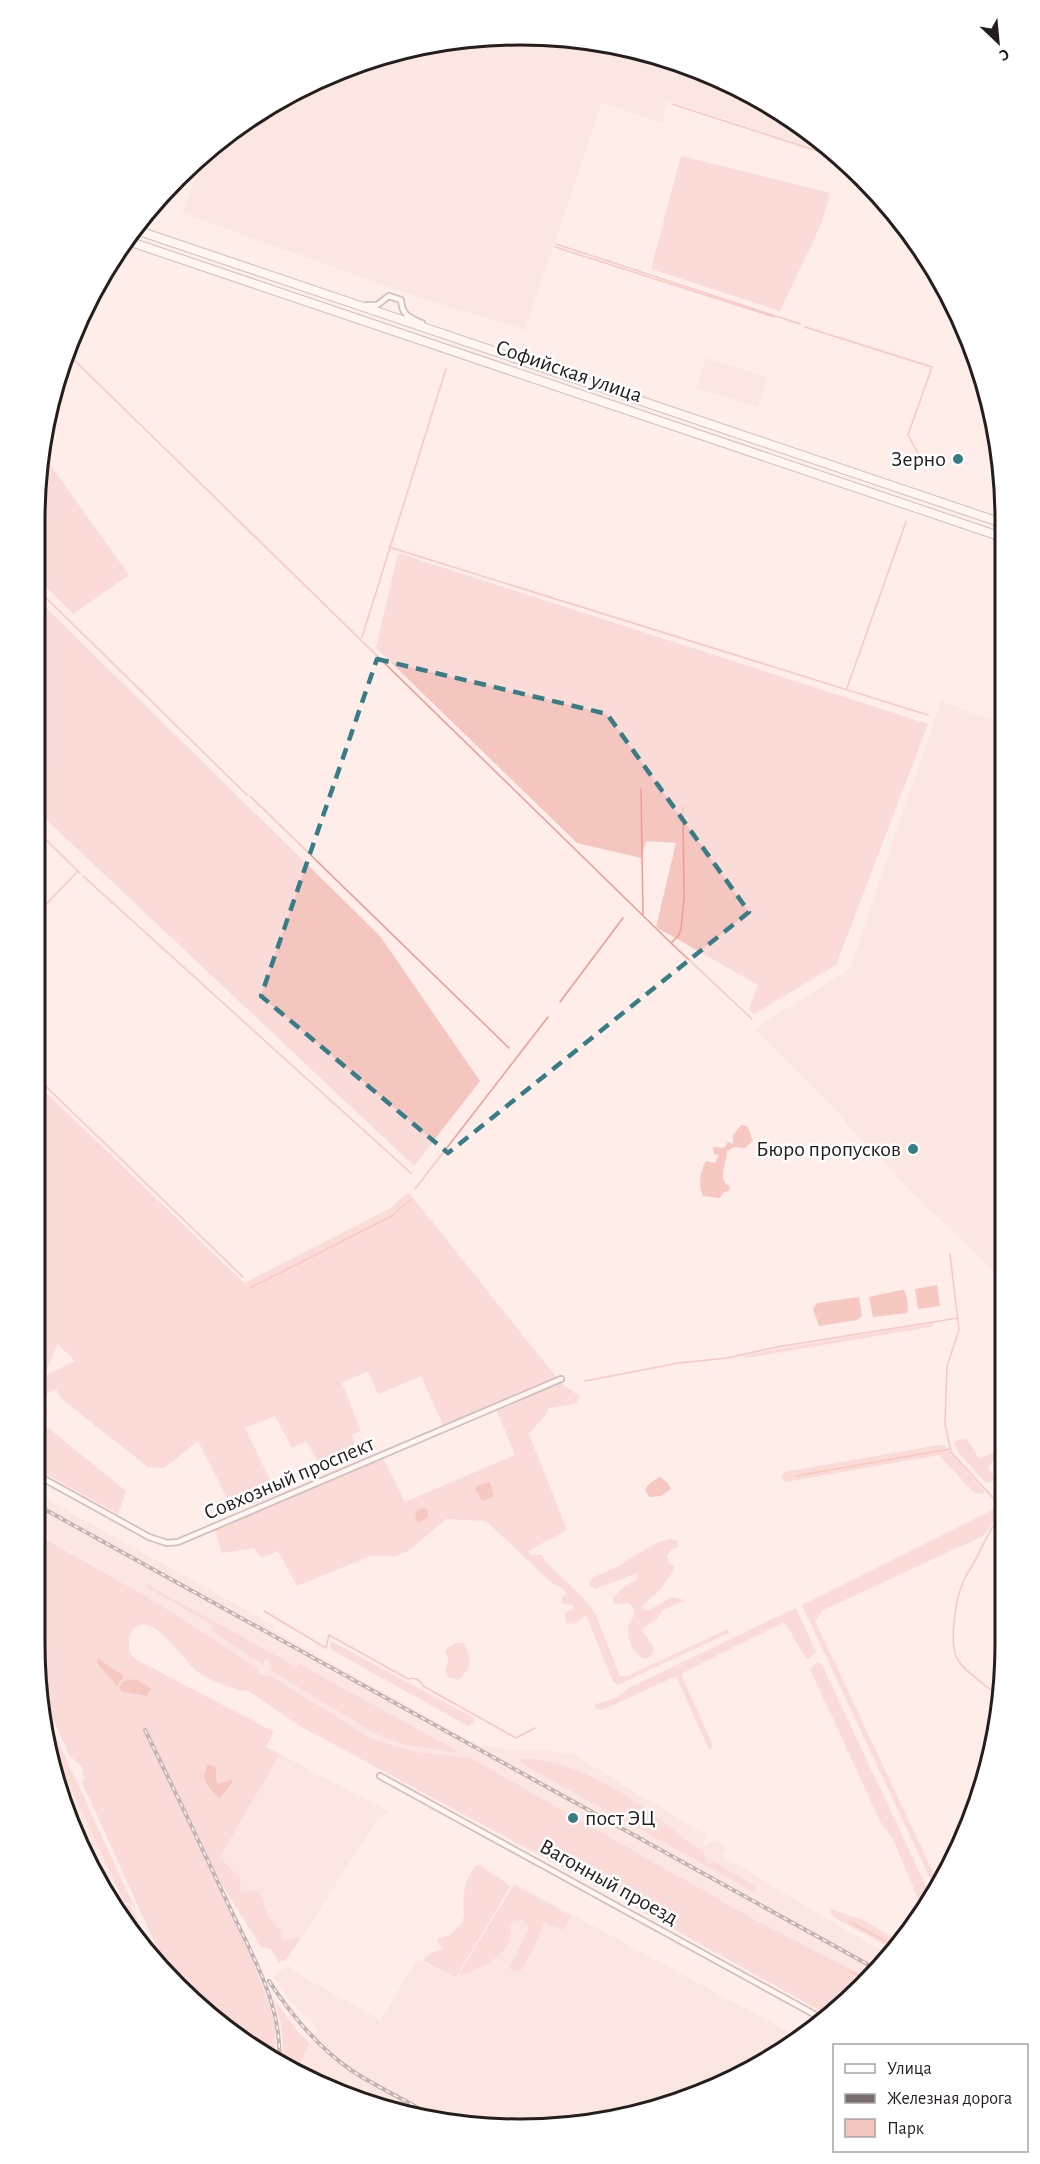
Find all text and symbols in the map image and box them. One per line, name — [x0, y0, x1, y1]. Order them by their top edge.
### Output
north arrow — [968, 12, 1028, 72]
text: С — [997, 45, 1012, 64]
street label: Софийская улица — [493, 336, 645, 406]
place label: Зерно — [891, 448, 946, 470]
marker: Зерно — [951, 452, 965, 466]
place label: Бюро пропусков — [756, 1138, 901, 1160]
marker: Бюро пропусков — [906, 1142, 920, 1156]
street label: Совхозный проспект — [201, 1432, 378, 1524]
place label: пост ЭЦ — [585, 1807, 656, 1829]
marker: пост ЭЦ — [566, 1811, 580, 1825]
street label: Вагонный проезд — [536, 1835, 682, 1929]
legend — [833, 2044, 1028, 2152]
text: Улица — [887, 2060, 932, 2078]
text: Железная дорога — [887, 2090, 1012, 2108]
text: Парк — [887, 2120, 925, 2138]

